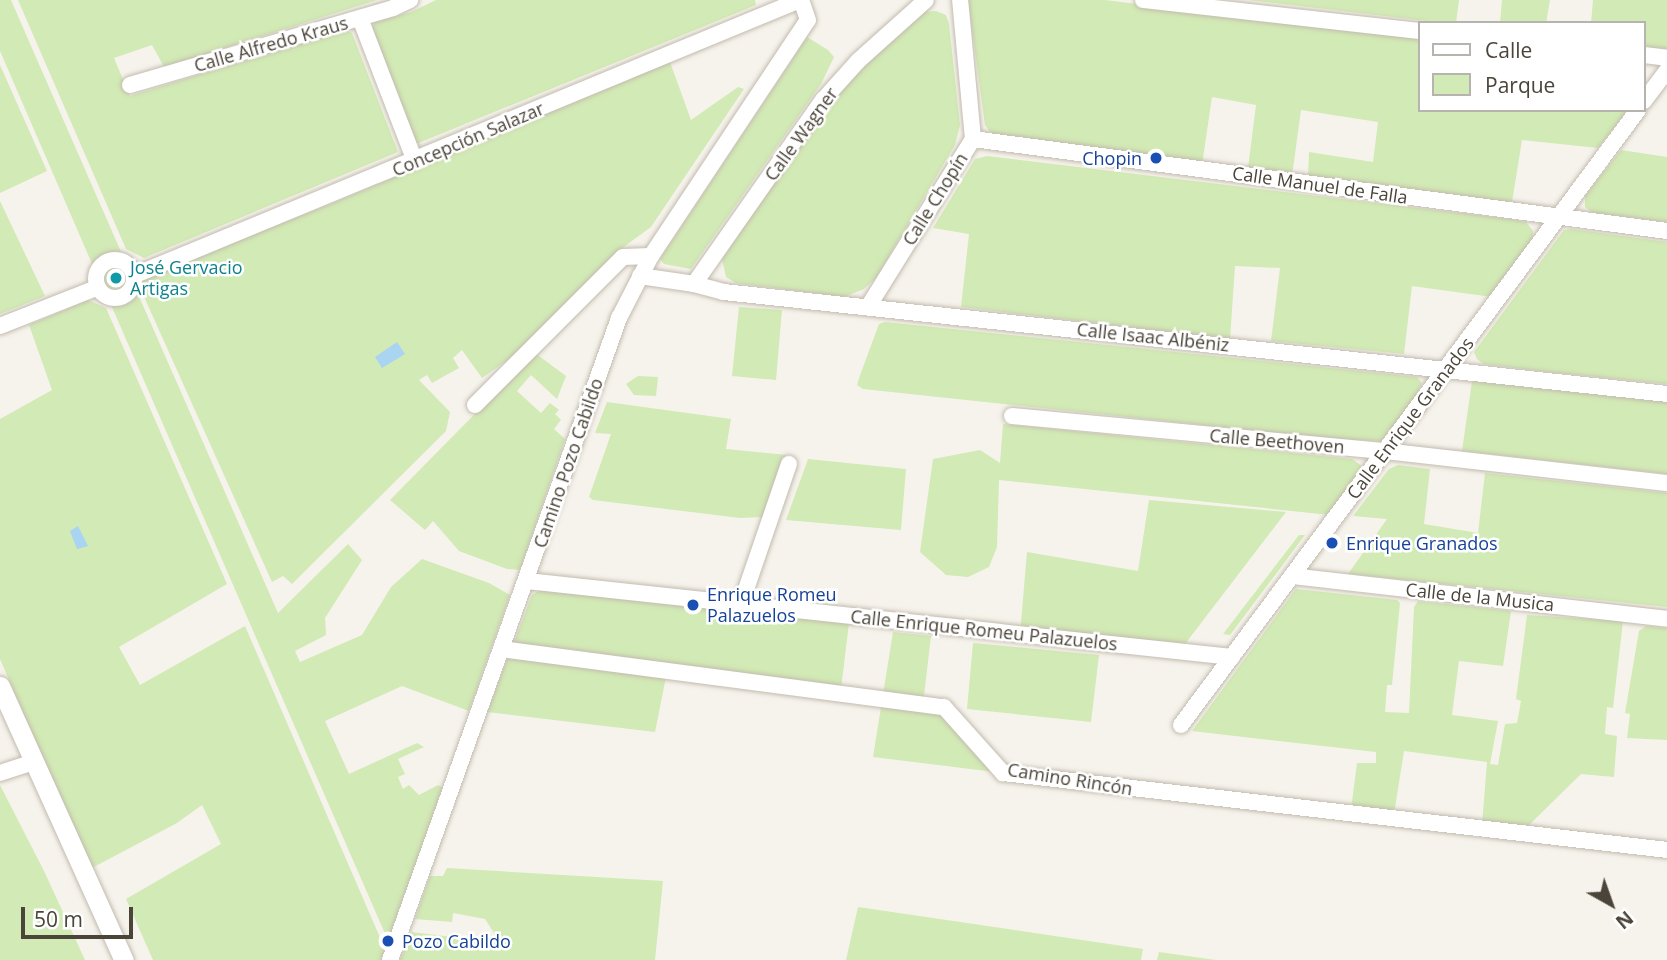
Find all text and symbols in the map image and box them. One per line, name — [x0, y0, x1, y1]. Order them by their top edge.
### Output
street label: Calle Alfredo Kraus — [192, 12, 350, 76]
legend — [1418, 21, 1646, 112]
text: Calle — [1485, 36, 1532, 64]
text: Parque — [1485, 71, 1555, 99]
street label: Calle Wagner — [760, 83, 842, 185]
street label: Concepción Salazar — [389, 97, 547, 181]
place label: Chopin — [1082, 147, 1142, 169]
street label: Calle Chopín — [898, 149, 972, 249]
marker: Chopin — [1148, 150, 1164, 166]
street label: Calle Manuel de Falla — [1231, 162, 1409, 208]
place label: José Gervacio Artigas — [130, 257, 243, 300]
marker: José Gervacio Artigas — [108, 270, 124, 286]
street label: Calle Isaac Albéniz — [1076, 318, 1230, 356]
street label: Calle Enrique Granados — [1342, 333, 1478, 503]
street label: Camino Pozo Cabildo — [529, 375, 607, 551]
street label: Calle Beethoven — [1209, 424, 1345, 458]
place label: Enrique Granados — [1346, 532, 1498, 554]
marker: Enrique Granados — [1324, 535, 1340, 551]
street label: Calle de la Musica — [1405, 578, 1555, 616]
place label: Enrique Romeu Palazuelos — [707, 584, 837, 626]
marker: Enrique Romeu Palazuelos — [685, 597, 701, 613]
street label: Calle Enrique Romeu Palazuelos — [849, 605, 1119, 655]
street label: Camino Rincón — [1006, 758, 1134, 800]
north arrow — [1576, 869, 1646, 939]
scale bar — [24, 894, 136, 938]
text: 50 m — [34, 905, 83, 933]
text: N — [1610, 905, 1639, 935]
place label: Pozo Cabildo — [402, 930, 511, 952]
marker: Pozo Cabildo — [380, 933, 396, 949]

